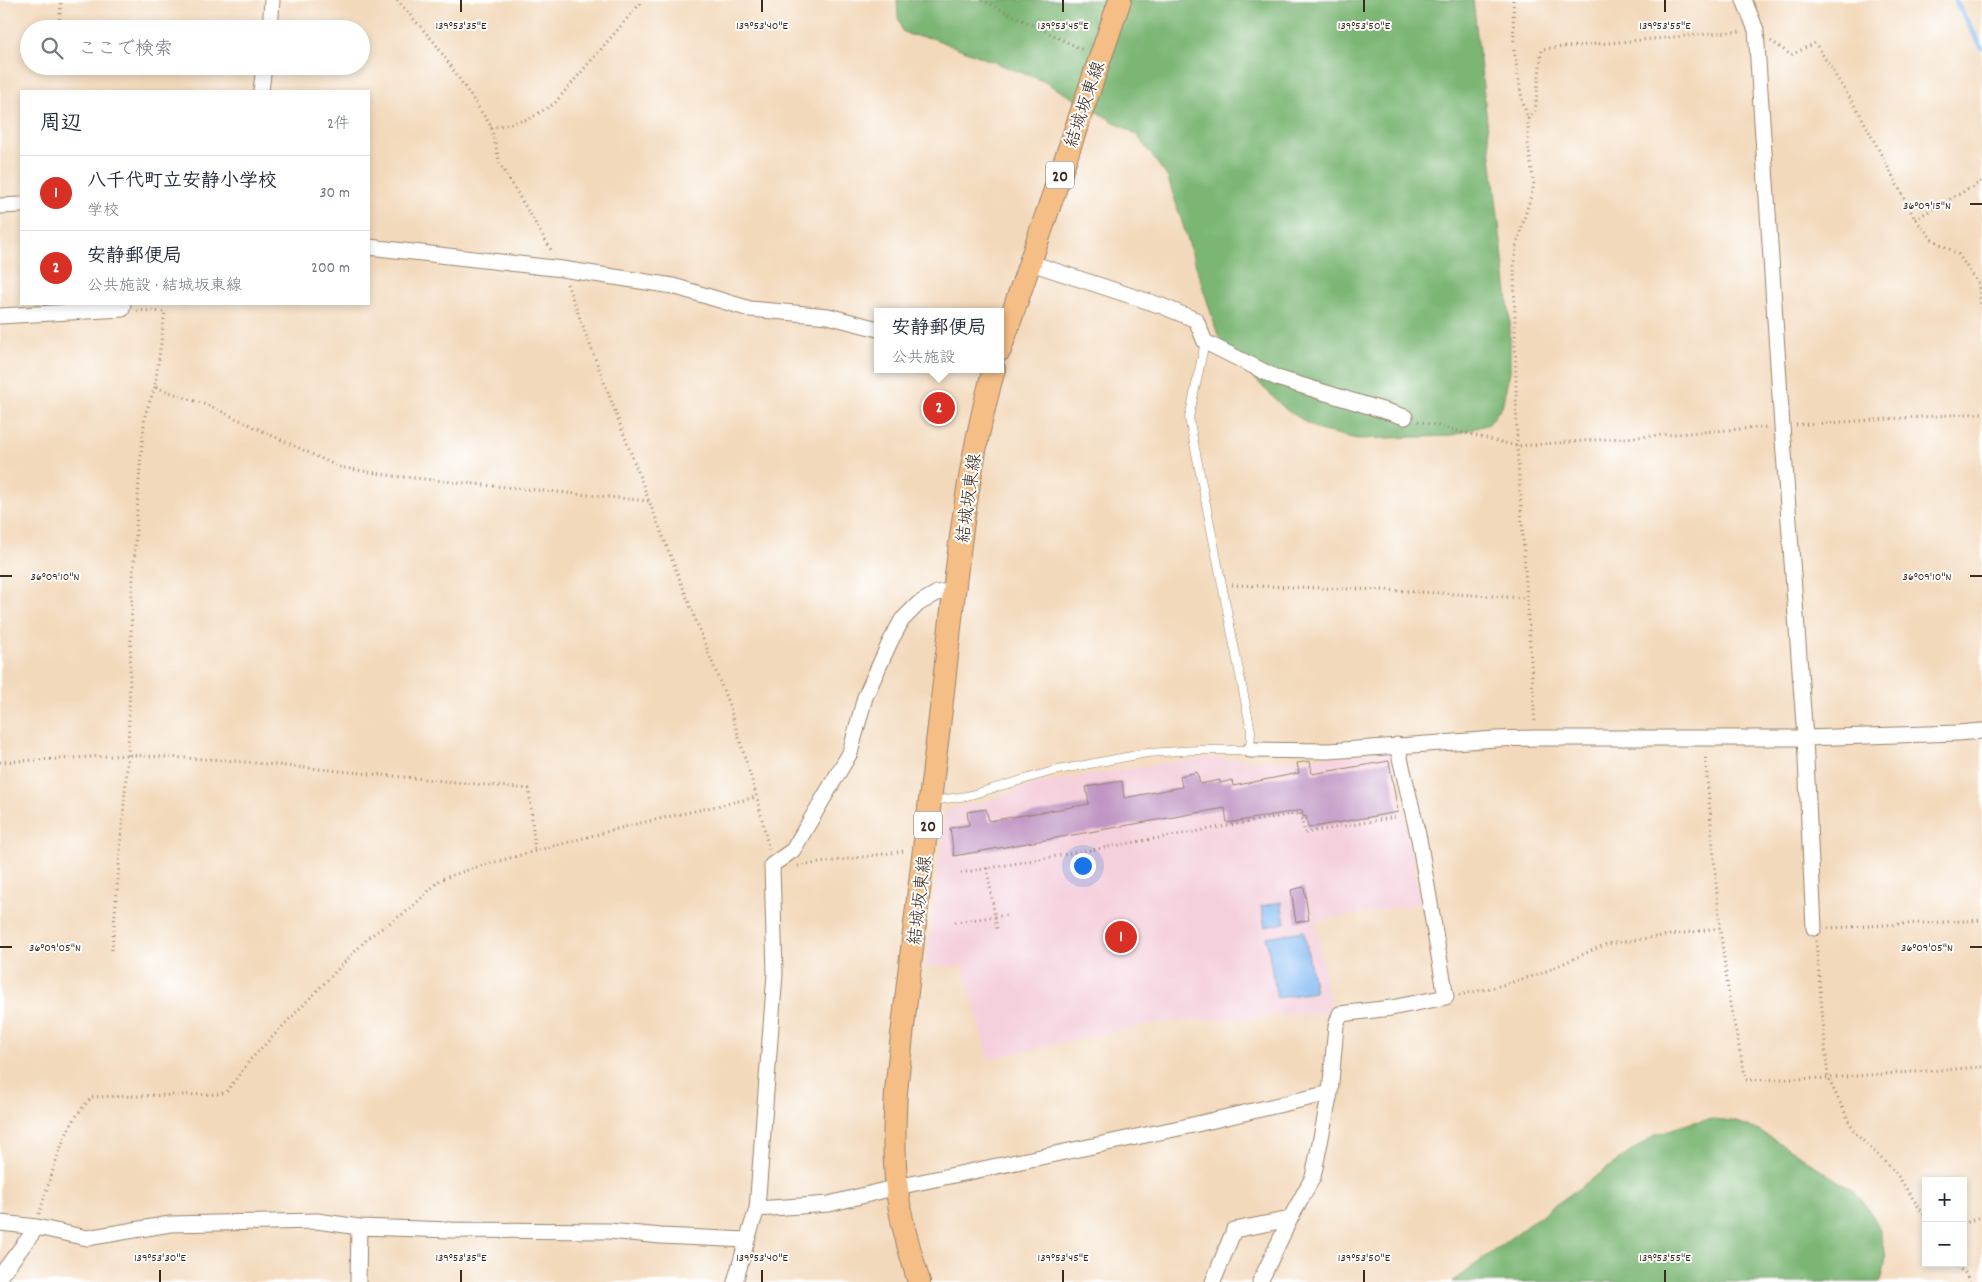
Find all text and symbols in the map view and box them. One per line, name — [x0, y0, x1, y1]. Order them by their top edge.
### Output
text: 139°53'35"E — [435, 18, 487, 35]
text: 139°53'40"E — [736, 18, 788, 35]
text: 139°53'45"E — [1038, 18, 1089, 35]
text: 139°53'50"E — [1338, 18, 1391, 35]
text: 139°53'55"E — [1639, 18, 1691, 35]
search box — [20, 20, 370, 75]
icon: search — [38, 34, 66, 62]
text: ここで検索 — [78, 37, 173, 64]
street label: 結城坂東線 — [1060, 58, 1113, 151]
text: 周辺 — [40, 110, 82, 140]
text: 2件 — [327, 113, 350, 136]
road number: 20 — [1046, 162, 1074, 188]
text: 八千代町立安静小学校 — [87, 169, 277, 196]
text: 1 — [54, 182, 58, 205]
text: 30 m — [320, 182, 350, 205]
text: 36°09'15"N — [1903, 198, 1951, 215]
text: 学校 — [87, 200, 119, 223]
text: 安静郵便局 — [87, 244, 182, 271]
text: 2 — [53, 257, 60, 280]
text: 200 m — [311, 257, 350, 280]
text: 公共施設 · 結城坂東線 — [87, 275, 242, 298]
popup — [874, 308, 1004, 373]
text: 安静郵便局 — [891, 316, 987, 343]
text: 公共施設 — [891, 347, 956, 370]
pin: 2 — [923, 389, 955, 427]
street label: 結城坂東線 — [952, 452, 989, 545]
text: 36°09'10"N — [31, 569, 79, 586]
text: 36°09'10"N — [1903, 569, 1951, 586]
road number: 20 — [914, 812, 942, 838]
your location — [1070, 853, 1096, 879]
street label: 結城坂東線 — [904, 854, 939, 946]
pin: 1 — [1105, 918, 1137, 956]
text: 36°09'05"N — [29, 940, 81, 957]
text: 36°09'05"N — [1901, 940, 1953, 957]
map controls — [1922, 1177, 1967, 1267]
button: + — [1922, 1177, 1967, 1222]
button: − — [1922, 1222, 1967, 1267]
text: 139°53'30"E — [134, 1250, 187, 1267]
text: 139°53'35"E — [435, 1250, 487, 1267]
text: 139°53'40"E — [736, 1250, 788, 1267]
text: 139°53'45"E — [1038, 1250, 1089, 1267]
text: 139°53'50"E — [1338, 1250, 1391, 1267]
text: 139°53'55"E — [1639, 1250, 1691, 1267]

